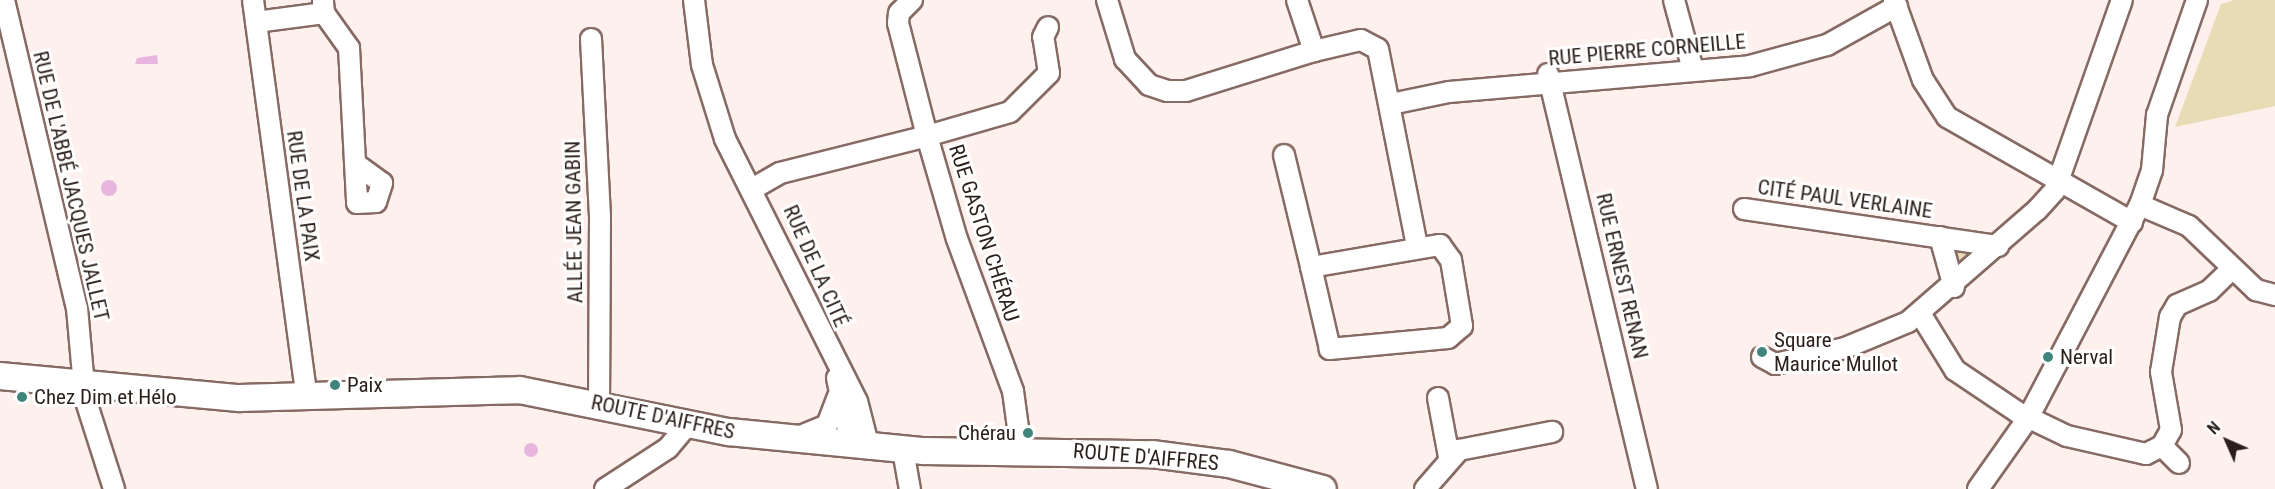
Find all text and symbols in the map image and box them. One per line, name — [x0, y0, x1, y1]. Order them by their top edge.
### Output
street label: RUE PIERRE CORNEILLE — [1547, 29, 1747, 71]
street label: RUE DE L'ABBÉ JACQUES JALLET — [28, 49, 114, 323]
street label: RUE DE LA PAIX — [281, 129, 325, 263]
street label: ALLÉE JEAN GABIN — [560, 141, 588, 303]
street label: RUE GASTON CHÉRAU — [943, 141, 1025, 325]
street label: CITÉ PAUL VERLAINE — [1756, 174, 1934, 224]
street label: RUE ERNEST RENAN — [1591, 190, 1653, 362]
street label: RUE DE LA CITÉ — [778, 201, 854, 331]
place label: Square Maurice Mullot — [1774, 327, 1898, 377]
place label: Nerval — [2060, 344, 2113, 370]
marker: Square Maurice Mullot — [1755, 345, 1769, 359]
marker: Nerval — [2041, 350, 2055, 364]
place label: Paix — [347, 372, 383, 398]
marker: Paix — [328, 378, 342, 392]
place label: Chez Dim et Hélo — [34, 384, 176, 410]
street label: ROUTE D'AIFFRES — [589, 389, 737, 445]
marker: Chez Dim et Hélo — [15, 390, 29, 404]
north arrow — [2197, 411, 2257, 471]
text: N — [2204, 418, 2224, 438]
place label: Chérau — [958, 420, 1016, 446]
marker: Chérau — [1021, 426, 1035, 440]
street label: ROUTE D'AIFFRES — [1072, 438, 1220, 476]

